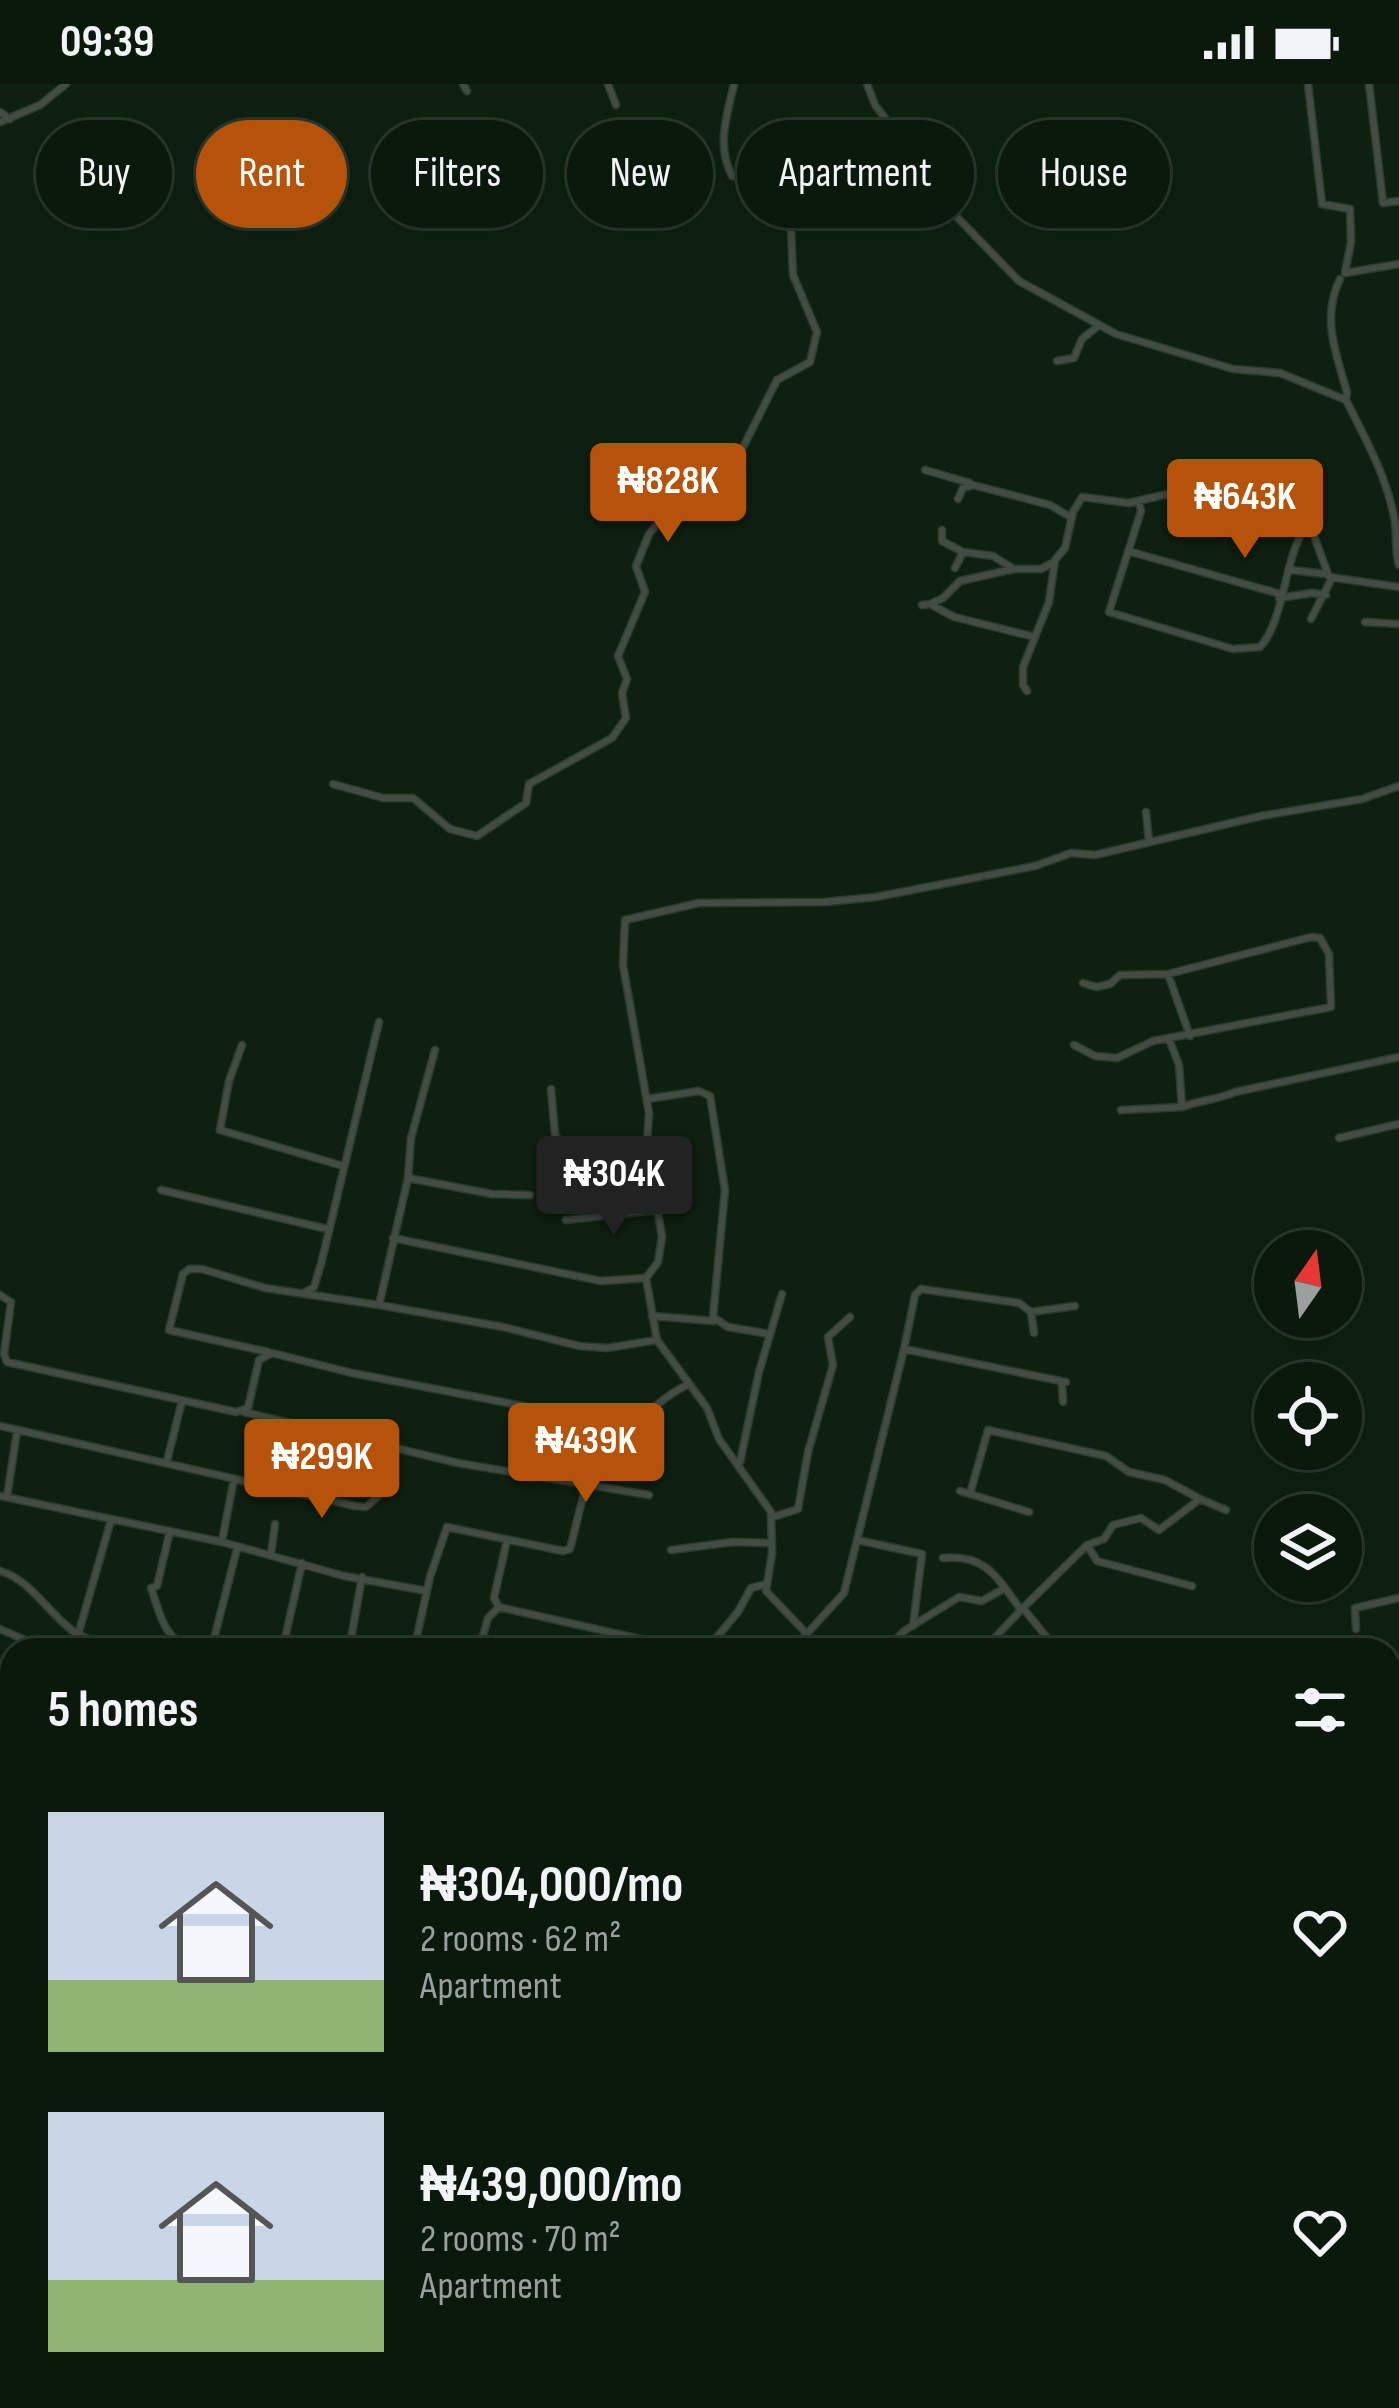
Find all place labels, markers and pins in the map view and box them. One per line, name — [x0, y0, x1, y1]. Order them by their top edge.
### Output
pin: ₦828K — [584, 443, 752, 545]
pin: ₦643K — [1161, 459, 1329, 561]
pin: ₦304K — [530, 1136, 698, 1238]
pin: ₦439K — [502, 1403, 670, 1505]
pin: ₦299K — [238, 1419, 406, 1521]

